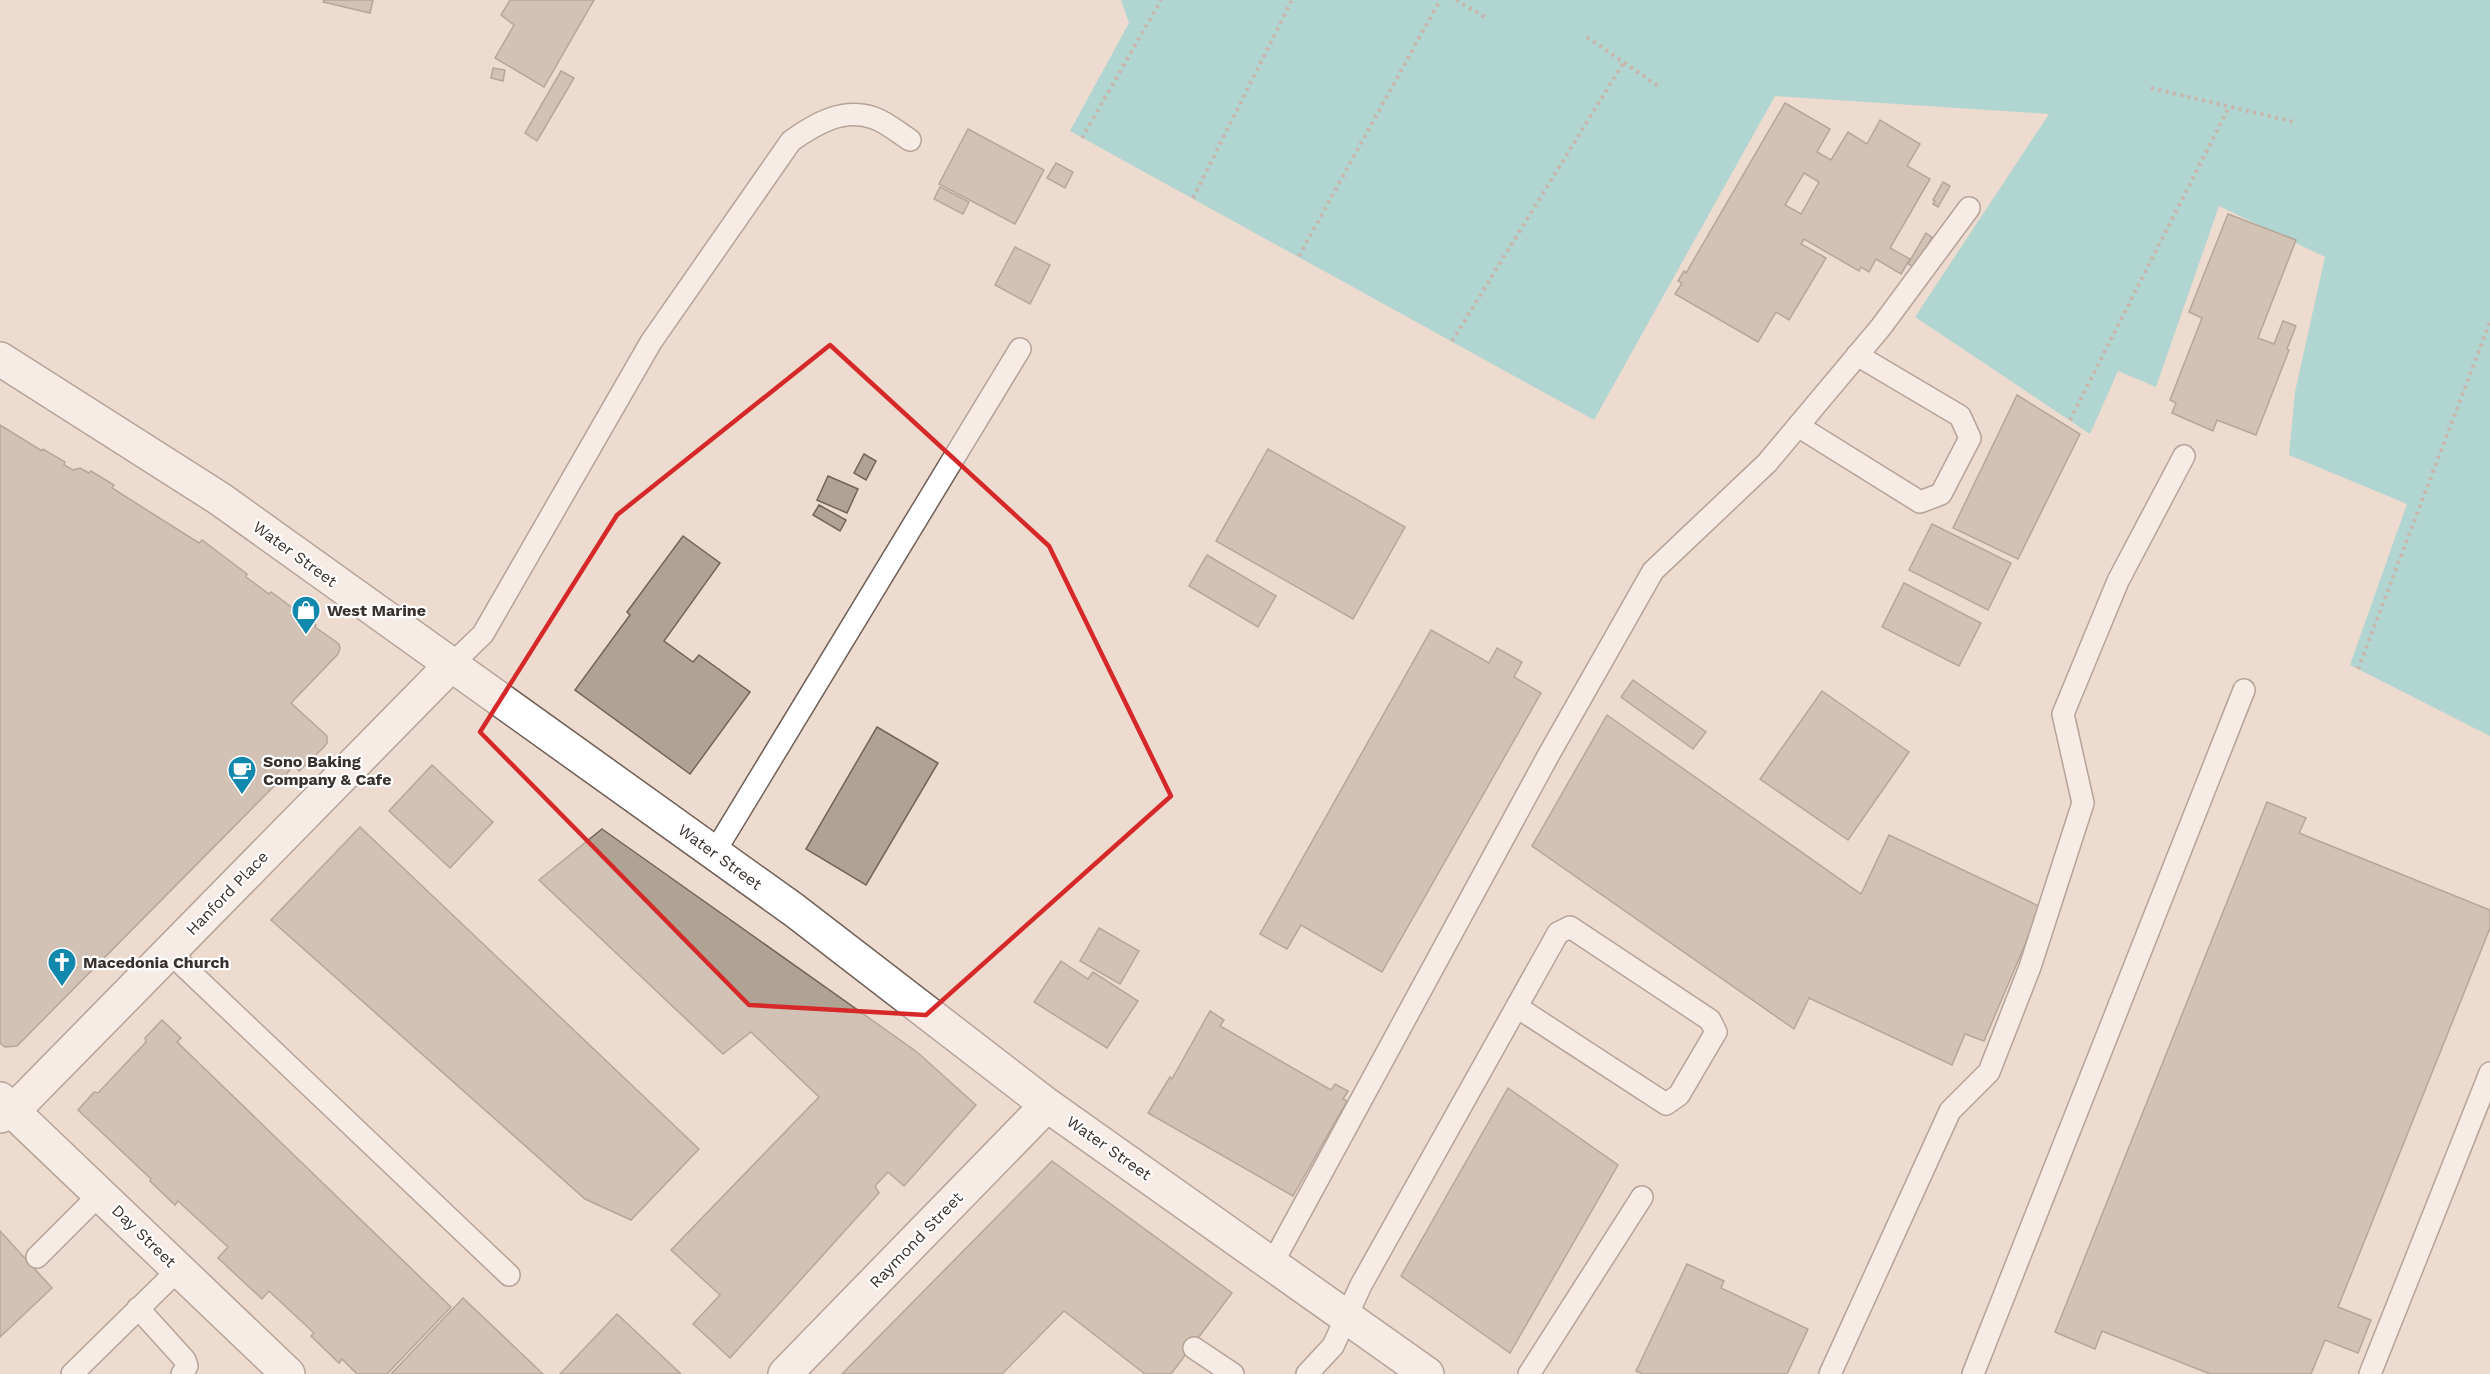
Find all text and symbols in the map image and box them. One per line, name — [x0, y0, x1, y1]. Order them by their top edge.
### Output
street label: Water Street — [249, 517, 341, 591]
shop icon: West Marine — [290, 594, 322, 636]
place label: West Marine — [327, 601, 426, 620]
place label: Sono Baking Company & Cafe — [263, 752, 391, 789]
cafe icon: Sono Baking Company & Cafe — [226, 754, 258, 796]
street label: Water Street — [674, 820, 766, 894]
street label: Hanford Place — [182, 847, 272, 939]
church icon: Macedonia Church — [46, 946, 78, 988]
place label: Macedonia Church — [83, 953, 229, 972]
street label: Water Street — [1063, 1112, 1155, 1184]
street label: Raymond Street — [865, 1188, 967, 1292]
street label: Day Street — [108, 1201, 180, 1271]

